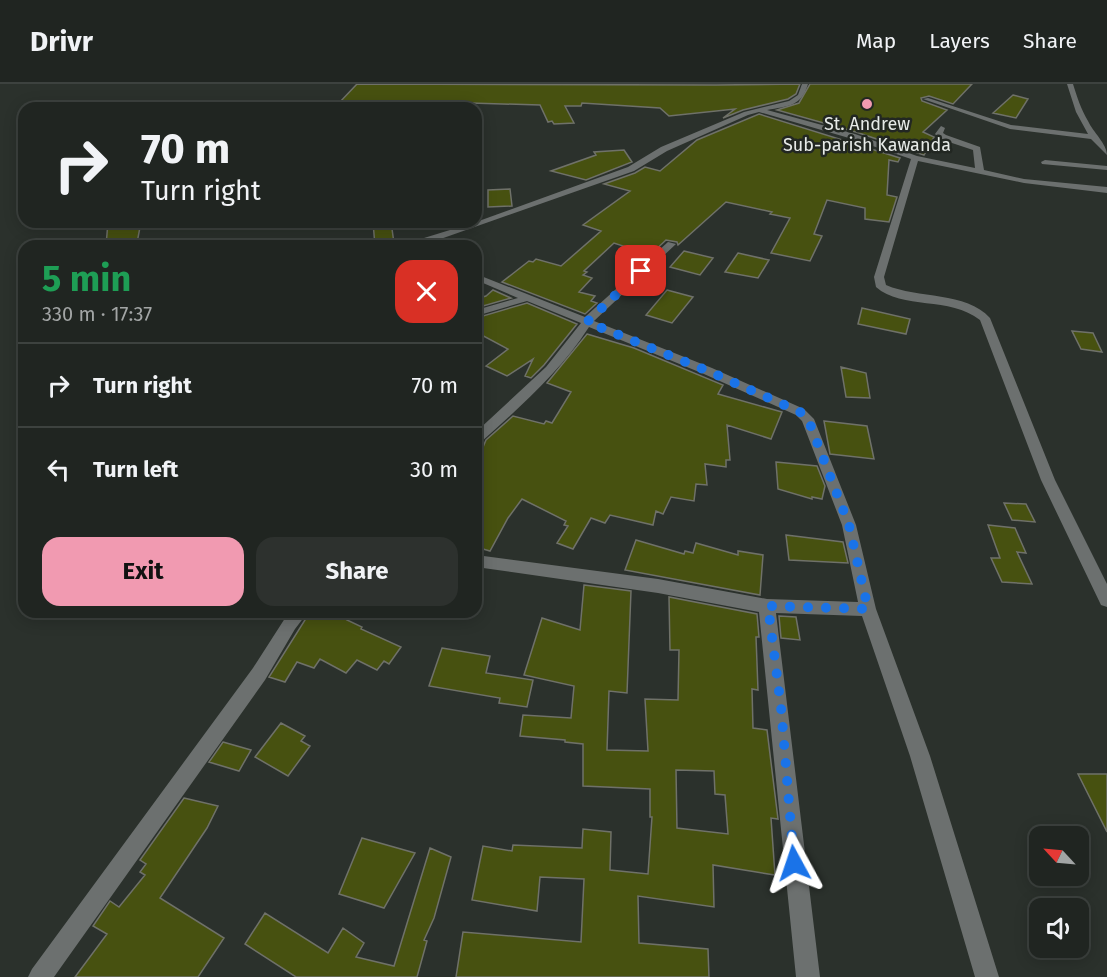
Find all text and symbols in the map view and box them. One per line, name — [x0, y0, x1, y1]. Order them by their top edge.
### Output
text: Drivr — [30, 25, 93, 58]
text: Map — [856, 28, 896, 54]
text: Layers — [929, 28, 990, 54]
text: Share — [1023, 28, 1077, 54]
marker: St. Andrew Sub-parish Kawanda — [860, 97, 874, 111]
place label: St. Andrew Sub-parish Kawanda — [783, 113, 951, 156]
text: 70 m — [141, 124, 230, 174]
icon: right — [42, 126, 120, 204]
text: Turn right — [141, 175, 261, 207]
pin — [615, 245, 666, 296]
icon: arrive — [624, 254, 657, 287]
text: 5 min — [42, 257, 131, 301]
button: close — [395, 260, 458, 323]
text: 330 m · 17:37 — [42, 302, 152, 326]
icon: right — [42, 369, 75, 402]
text: Turn right — [93, 372, 192, 399]
text: 70 m — [412, 372, 458, 399]
icon: left — [42, 453, 75, 486]
text: Turn left — [93, 456, 178, 483]
text: 30 m — [410, 456, 458, 483]
button: Exit — [42, 537, 244, 606]
button: Share — [256, 537, 458, 606]
north arrow — [1029, 826, 1089, 886]
map controls — [1029, 826, 1089, 958]
position arrow — [762, 831, 826, 895]
button: sound — [1029, 898, 1089, 958]

